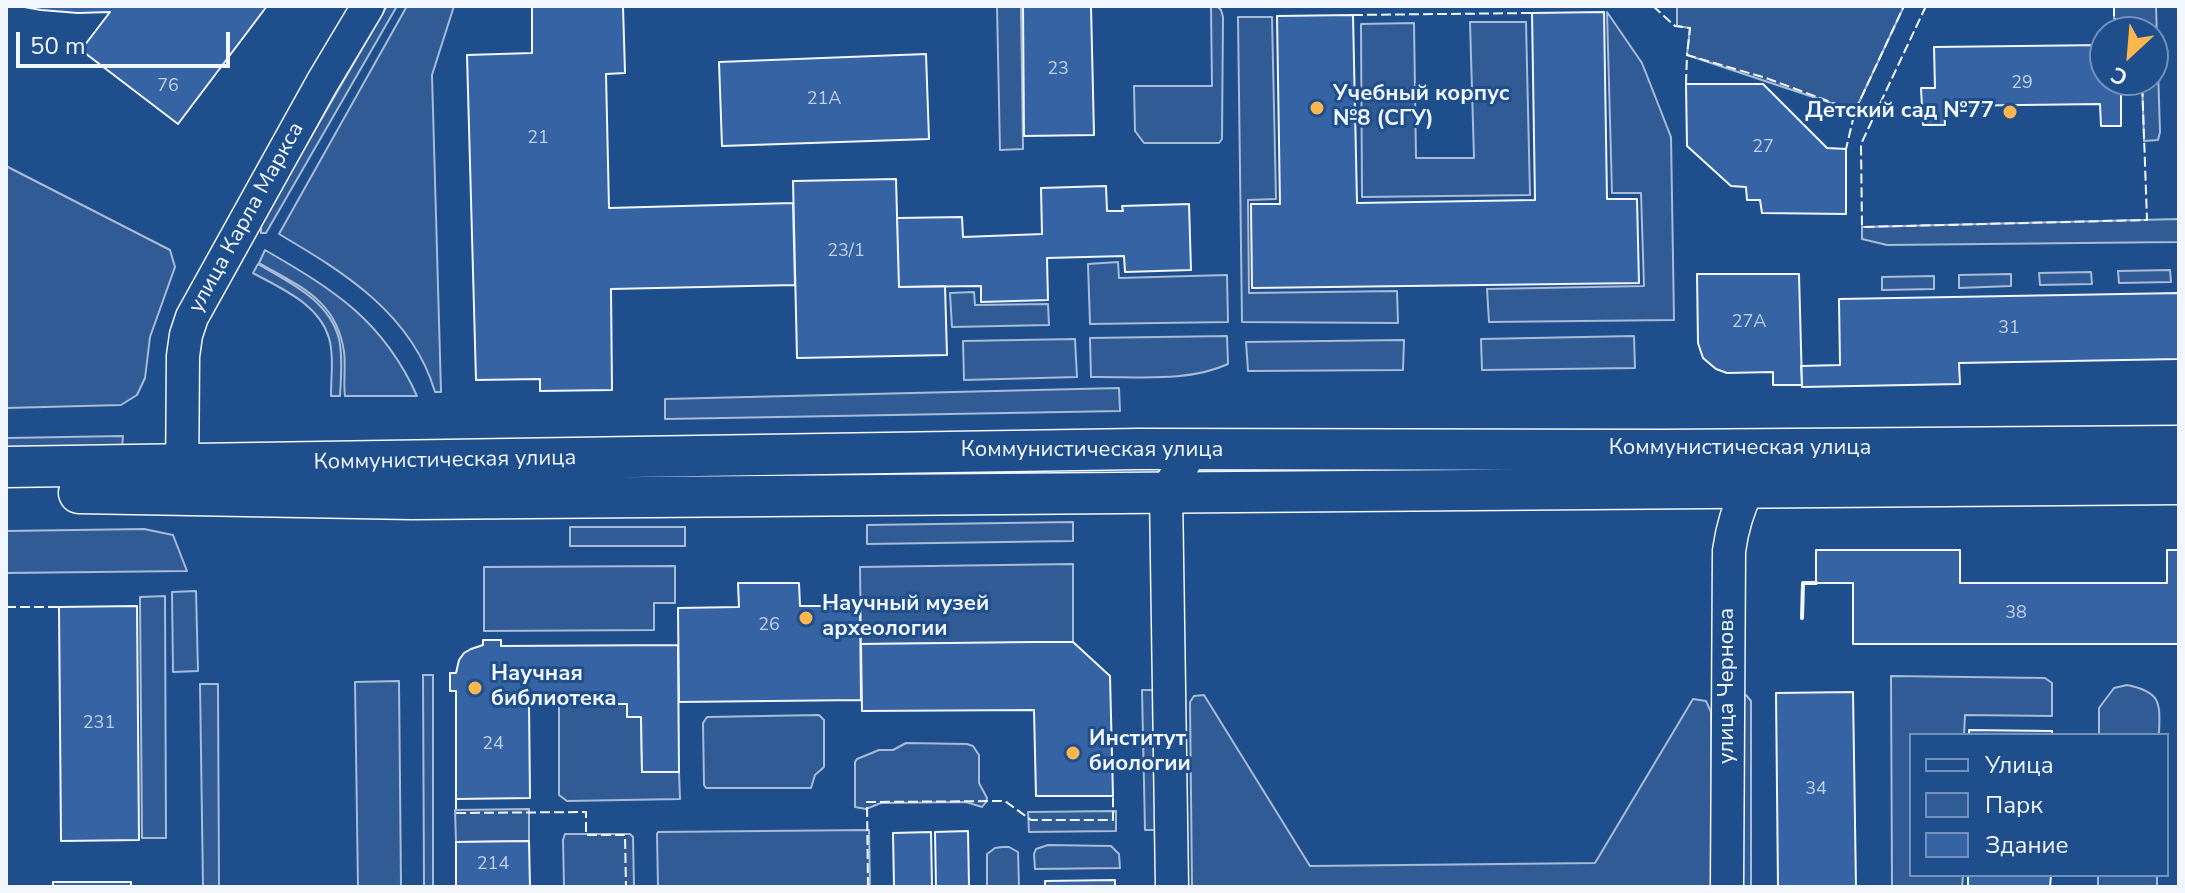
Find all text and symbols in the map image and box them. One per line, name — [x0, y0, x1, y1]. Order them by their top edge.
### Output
scale bar — [20, 16, 234, 66]
north arrow — [2089, 16, 2169, 96]
text: 50 m — [30, 30, 86, 62]
house number: 23 — [1047, 59, 1069, 81]
text: С — [2106, 59, 2133, 93]
house number: 29 — [2011, 73, 2033, 95]
house number: 76 — [157, 76, 179, 98]
place label: Учебный корпус №8 (СГУ) — [1333, 82, 1510, 134]
house number: 21А — [807, 89, 841, 111]
marker: Учебный корпус №8 (СГУ) — [1308, 99, 1326, 117]
place label: Детский сад №77 — [1805, 99, 1994, 125]
marker: Детский сад №77 — [2001, 103, 2019, 121]
street label: улица Карла Маркса — [184, 118, 310, 318]
house number: 21 — [527, 128, 549, 150]
house number: 27 — [1752, 137, 1774, 159]
house number: 23/1 — [827, 241, 865, 263]
house number: 27А — [1732, 312, 1766, 334]
house number: 31 — [1998, 318, 2020, 340]
street label: Коммунистическая улица — [1609, 436, 1871, 462]
street label: Коммунистическая улица — [961, 438, 1223, 464]
street label: Коммунистическая улица — [314, 446, 576, 476]
place label: Научный музей археологии — [822, 592, 989, 644]
house number: 38 — [2005, 603, 2027, 625]
street label: улица Чернова — [1715, 608, 1741, 764]
marker: Научный музей археологии — [797, 609, 815, 627]
house number: 26 — [758, 615, 780, 637]
place label: Научная библиотека — [491, 662, 617, 714]
marker: Научная библиотека — [466, 679, 484, 697]
house number: 231 — [83, 713, 115, 735]
place label: Институт биологии — [1089, 727, 1191, 778]
legend — [1909, 733, 2169, 877]
house number: 24 — [482, 734, 504, 756]
marker: Институт биологии — [1064, 744, 1082, 762]
text: Улица — [1985, 749, 2054, 781]
house number: 34 — [1805, 779, 1827, 801]
text: Парк — [1985, 789, 2043, 821]
text: Здание — [1985, 829, 2069, 861]
house number: 214 — [477, 854, 509, 876]

